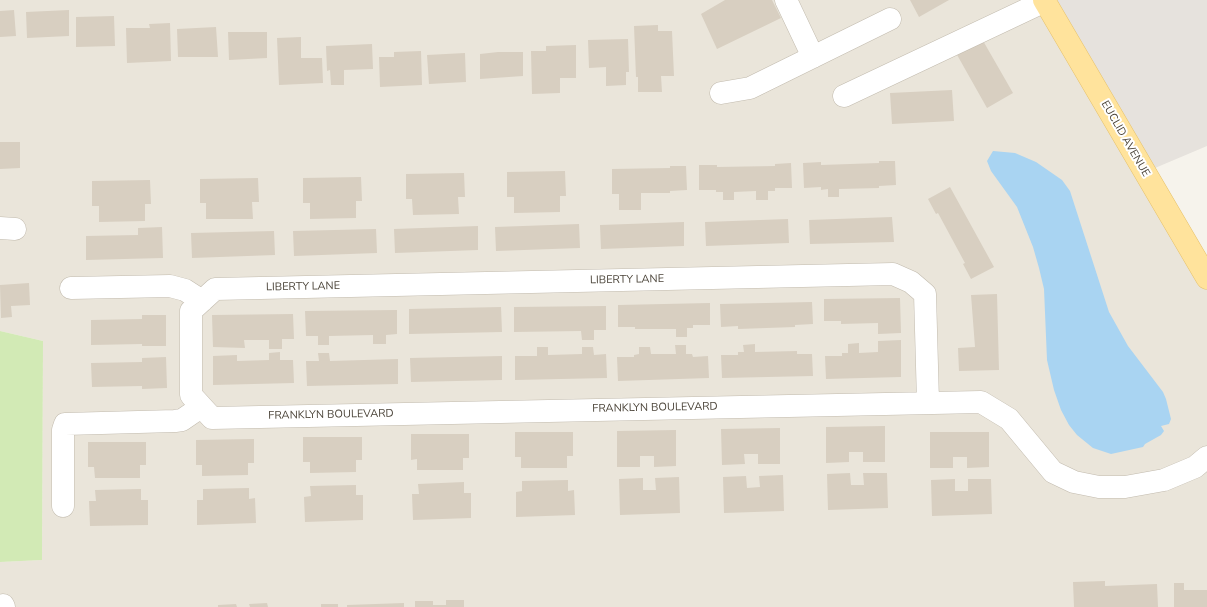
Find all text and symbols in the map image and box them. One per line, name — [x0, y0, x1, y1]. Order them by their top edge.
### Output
street label: EUCLID AVENUE — [1098, 99, 1152, 179]
street label: LIBERTY LANE — [590, 273, 664, 287]
street label: LIBERTY LANE — [266, 280, 340, 294]
street label: FRANKLYN BOULEVARD — [592, 400, 718, 416]
street label: FRANKLYN BOULEVARD — [268, 407, 394, 423]

